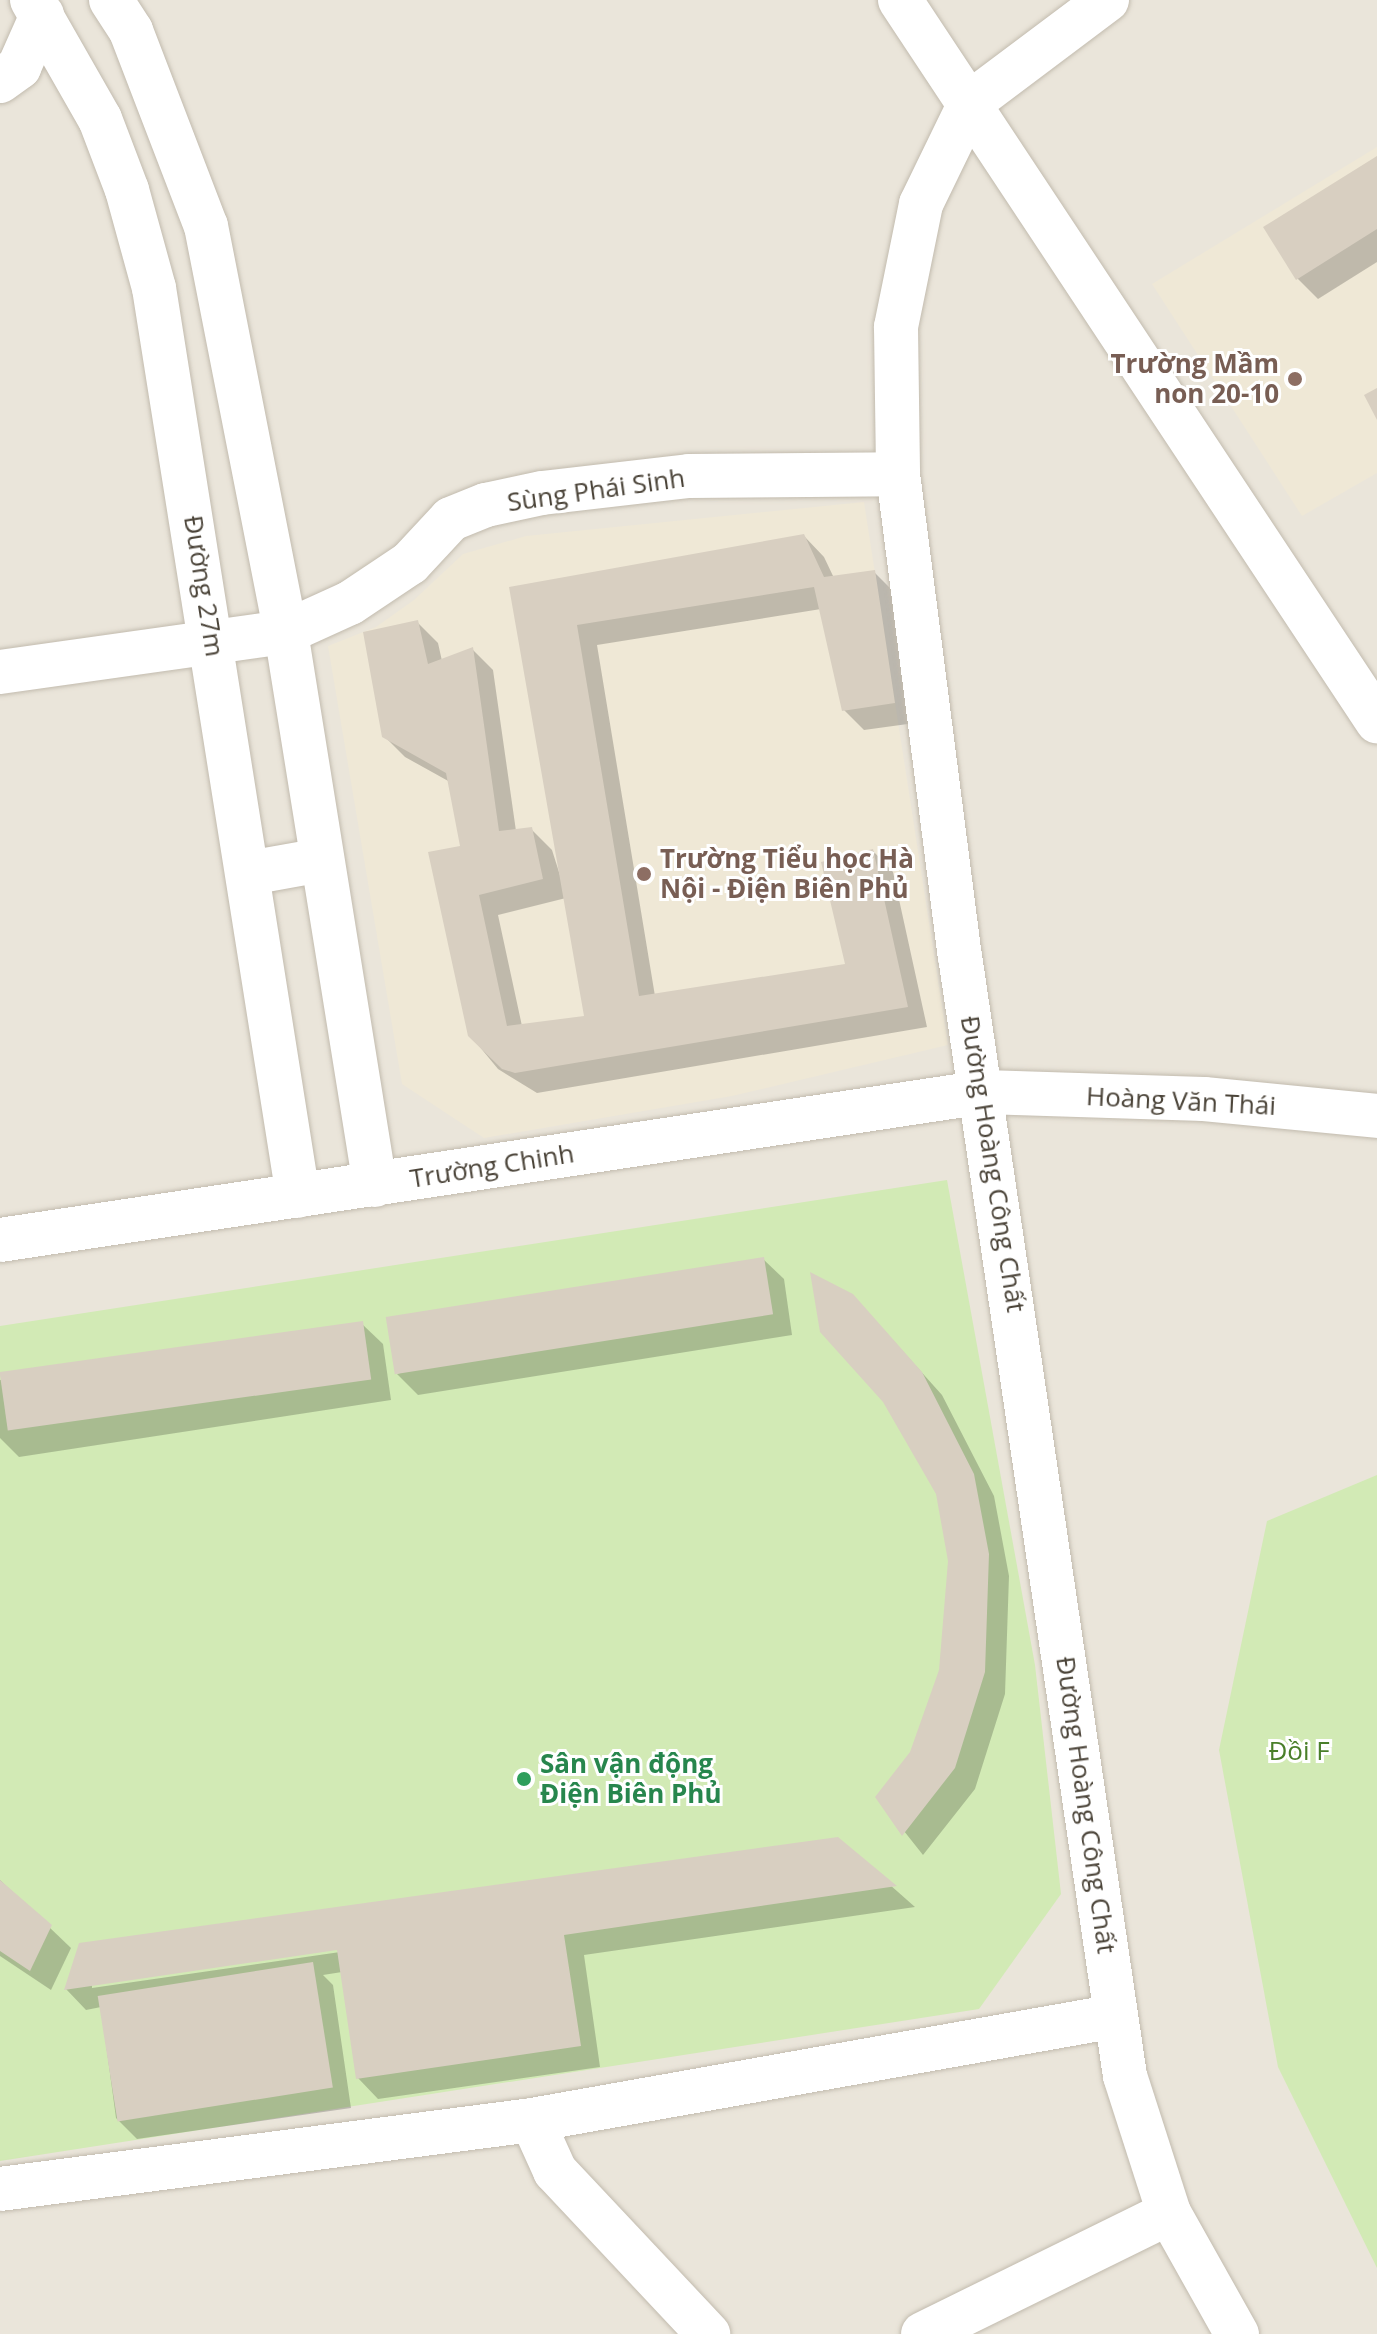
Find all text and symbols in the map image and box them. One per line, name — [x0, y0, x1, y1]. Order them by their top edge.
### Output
place label: Trường Mầm non 20-10 — [1110, 348, 1279, 410]
marker: Trường Mầm non 20-10 — [1286, 370, 1304, 388]
street label: Sùng Phái Sinh — [505, 462, 687, 518]
street label: Đường 27m — [177, 513, 231, 659]
place label: Trường Tiểu học Hà Nội - Điện Biên Phủ — [660, 843, 914, 904]
marker: Trường Tiểu học Hà Nội - Điện Biên Phủ — [635, 865, 653, 883]
street label: Đường Hoàng Công Chất — [954, 1014, 1032, 1314]
street label: Hoàng Văn Thái — [1085, 1080, 1277, 1122]
street label: Trường Chinh — [408, 1138, 576, 1194]
street label: Đường Hoàng Công Chất — [1050, 1654, 1122, 1956]
park label: Đồi F — [1268, 1735, 1330, 1767]
place label: Sân vận động Điện Biên Phủ — [540, 1748, 721, 1810]
marker: Sân vận động Điện Biên Phủ — [515, 1770, 533, 1788]

